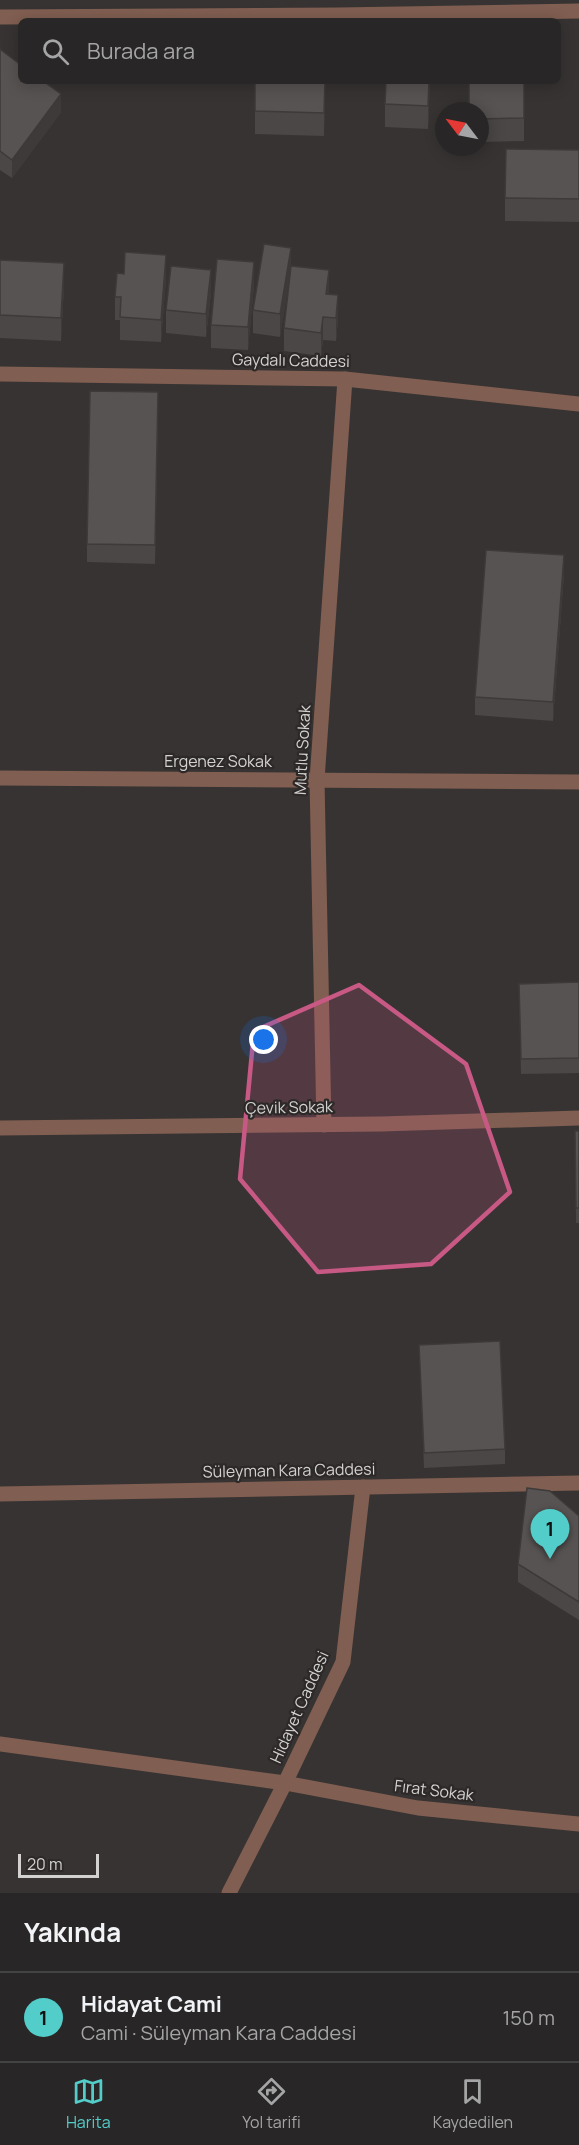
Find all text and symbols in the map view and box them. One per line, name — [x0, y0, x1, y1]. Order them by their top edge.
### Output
search box — [18, 18, 561, 84]
icon: search — [39, 35, 72, 68]
text: Burada ara — [87, 36, 195, 66]
north arrow — [435, 102, 489, 156]
street label: Gaydalı Caddesi — [232, 348, 350, 372]
street label: Mutlu Sokak — [289, 703, 315, 795]
street label: Ergenez Sokak — [164, 750, 273, 772]
your location — [249, 1025, 278, 1054]
street label: Çevik Sokak — [245, 1095, 334, 1119]
street label: Süleyman Kara Caddesi — [203, 1457, 375, 1483]
pin: 1 — [530, 1510, 570, 1559]
street label: Hidayet Caddesi — [264, 1648, 334, 1766]
street label: Fırat Sokak — [393, 1774, 476, 1806]
scale bar — [18, 1851, 99, 1878]
text: 20 m — [27, 1853, 63, 1875]
text: Yakında — [24, 1914, 121, 1950]
text: Hidayat Cami — [81, 1989, 222, 2019]
text: 1 — [39, 2004, 48, 2031]
text: 150 m — [502, 2004, 555, 2031]
text: Cami · Süleyman Kara Caddesi — [81, 2019, 356, 2046]
tab: Harita — [66, 2075, 111, 2133]
tab: Yol tarifi — [242, 2075, 301, 2133]
tab: Kaydedilen — [433, 2075, 513, 2133]

